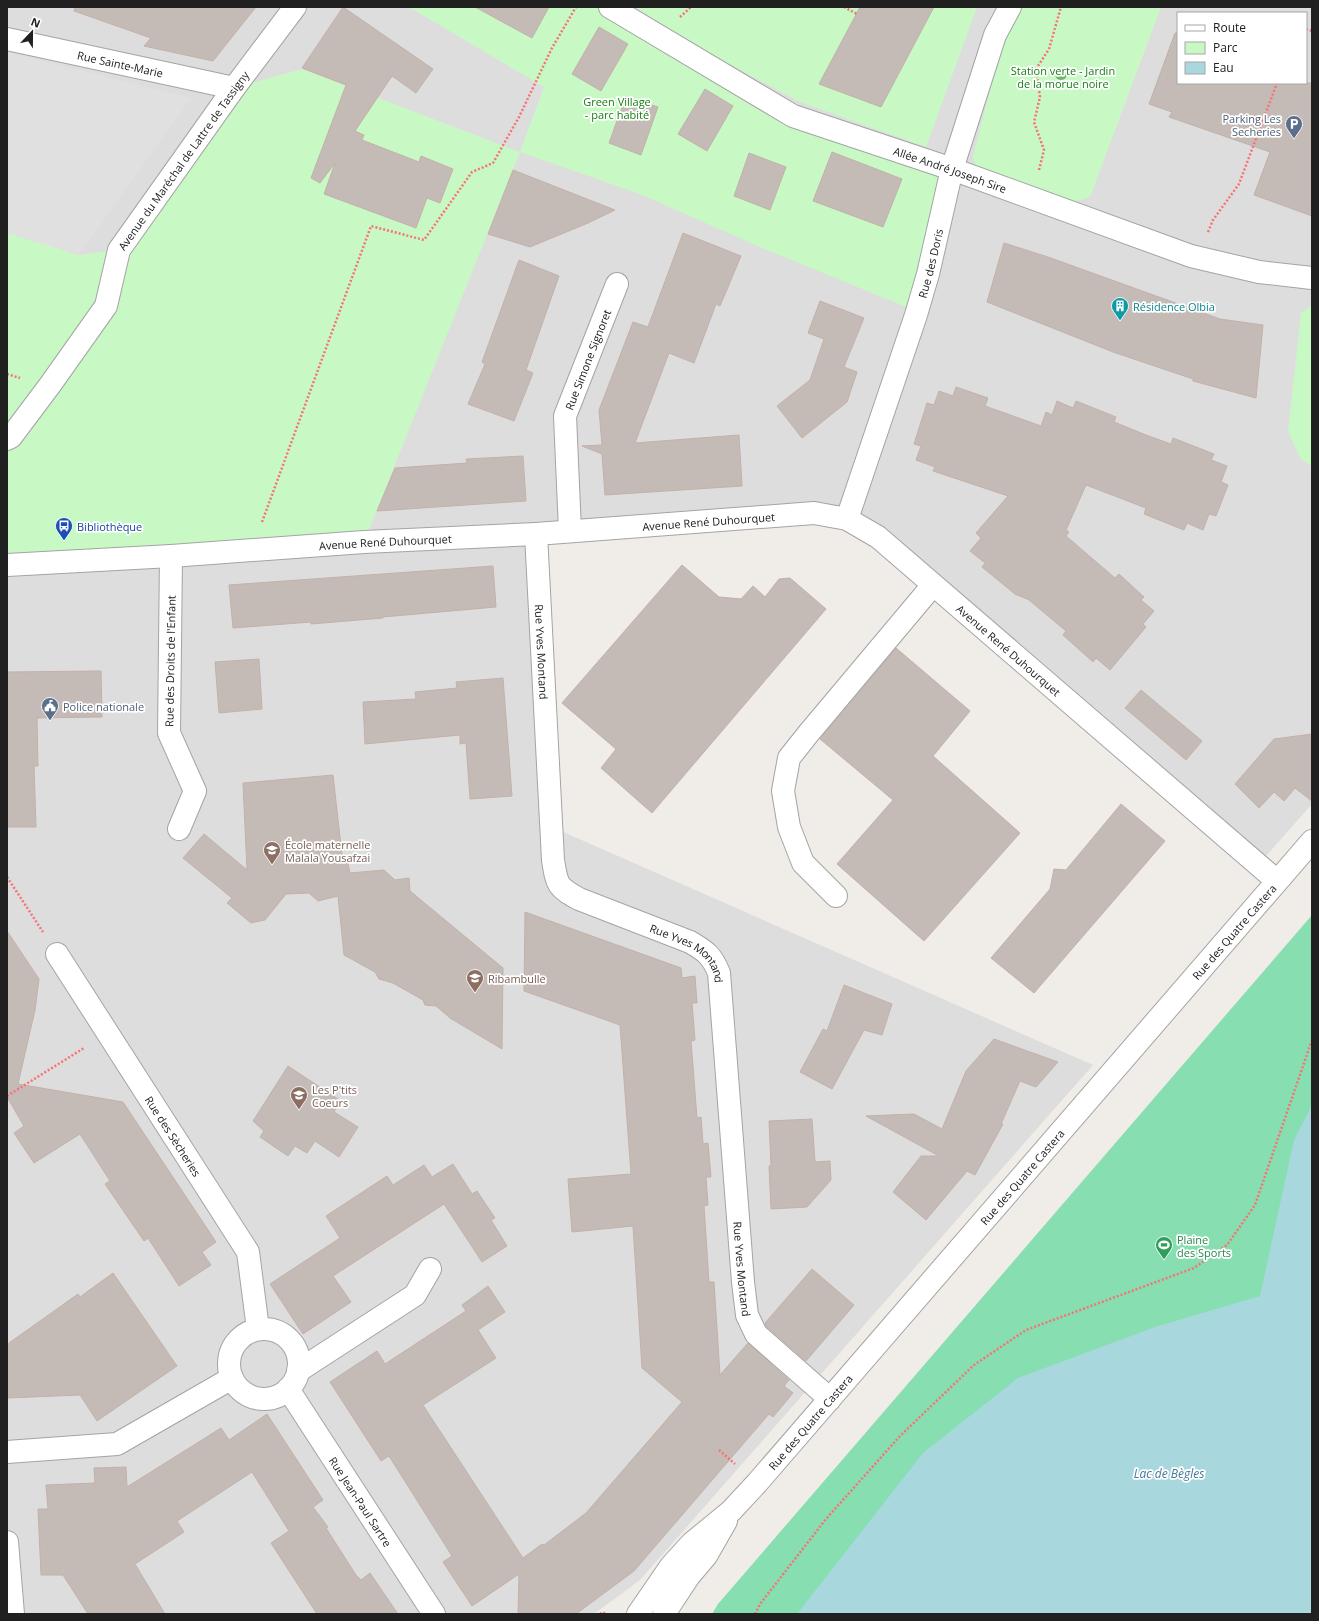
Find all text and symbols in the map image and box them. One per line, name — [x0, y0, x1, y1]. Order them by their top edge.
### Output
north arrow — [12, 12, 52, 52]
legend — [1177, 12, 1307, 84]
text: N — [29, 14, 43, 31]
text: Route — [1213, 19, 1246, 36]
text: Parc — [1213, 39, 1238, 56]
street label: Rue Sainte-Marie — [76, 47, 165, 80]
text: Eau — [1213, 59, 1234, 76]
park label: Station verte - Jardin de la morue noire — [1011, 63, 1115, 91]
street label: Avenue du Maréchal de Lattre de Tassigny — [114, 67, 252, 253]
park label: Green Village - parc habité — [583, 94, 651, 122]
place label: Parking Les Secheries — [1222, 111, 1281, 139]
parking icon: Parking Les Secheries — [1284, 114, 1304, 139]
street label: Allée André Joseph Sire — [892, 143, 1009, 196]
street label: Rue des Doris — [914, 227, 946, 300]
building icon: Résidence Olbia — [1110, 296, 1130, 321]
place label: Résidence Olbia — [1133, 299, 1215, 314]
street label: Rue Simone Signoret — [561, 307, 614, 412]
street label: Avenue René Duhourquet — [642, 508, 775, 533]
bus stop icon: Bibliothèque — [54, 516, 74, 541]
place label: Bibliothèque — [77, 519, 142, 534]
street label: Avenue René Duhourquet — [318, 530, 452, 553]
street label: Rue des Droits de l'Enfant — [161, 595, 179, 727]
street label: Avenue René Duhourquet — [954, 601, 1064, 699]
street label: Rue Yves Montand — [532, 604, 552, 700]
public building icon: Police nationale — [40, 696, 60, 721]
place label: Police nationale — [63, 699, 144, 714]
place label: École maternelle Malala Yousafzai — [285, 837, 370, 865]
school or university icon: École maternelle Malala Yousafzai — [262, 840, 282, 865]
street label: Rue des Quatre Castera — [1188, 881, 1279, 982]
street label: Rue Yves Montand — [648, 920, 727, 983]
school or university icon: Ribambulle — [465, 968, 485, 993]
place label: Ribambulle — [488, 971, 546, 986]
place label: Les P'tits Coeurs — [312, 1082, 357, 1110]
school or university icon: Les P'tits Coeurs — [289, 1085, 309, 1110]
street label: Rue des Sècheries — [142, 1093, 205, 1179]
street label: Rue des Quatre Castera — [976, 1126, 1067, 1228]
street label: Rue Yves Montand — [731, 1221, 755, 1317]
place label: Plaine des Sports — [1177, 1232, 1231, 1260]
sports icon: Plaine des Sports — [1154, 1235, 1174, 1260]
street label: Rue des Quatre Castera — [765, 1371, 855, 1473]
street label: Rue Jean-Paul Sartre — [326, 1453, 396, 1549]
water label: Lac de Bègles — [1134, 1465, 1204, 1482]

